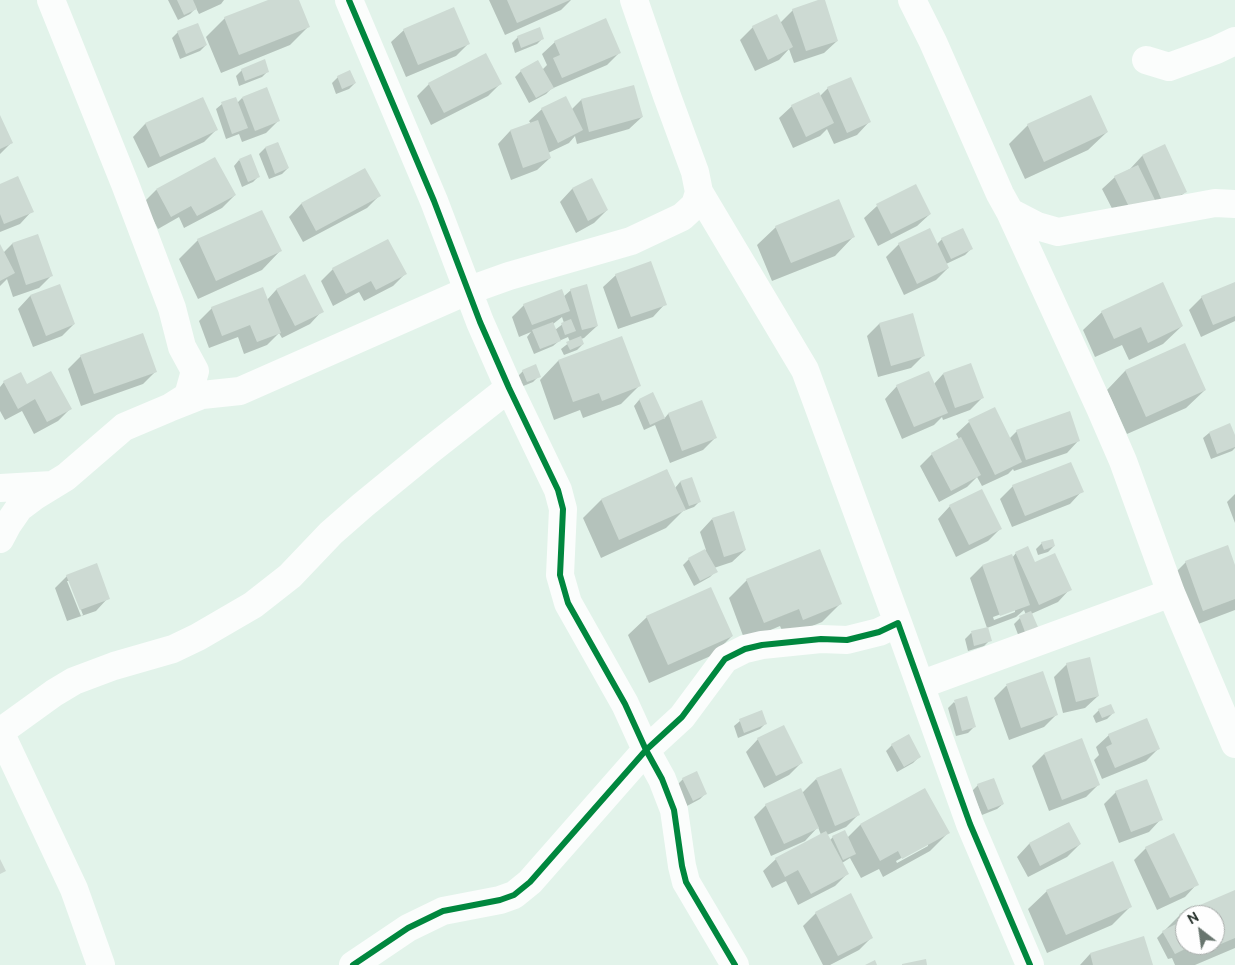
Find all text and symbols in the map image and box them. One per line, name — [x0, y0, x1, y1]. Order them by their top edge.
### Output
north arrow — [1175, 905, 1225, 955]
text: N — [1184, 908, 1202, 927]

